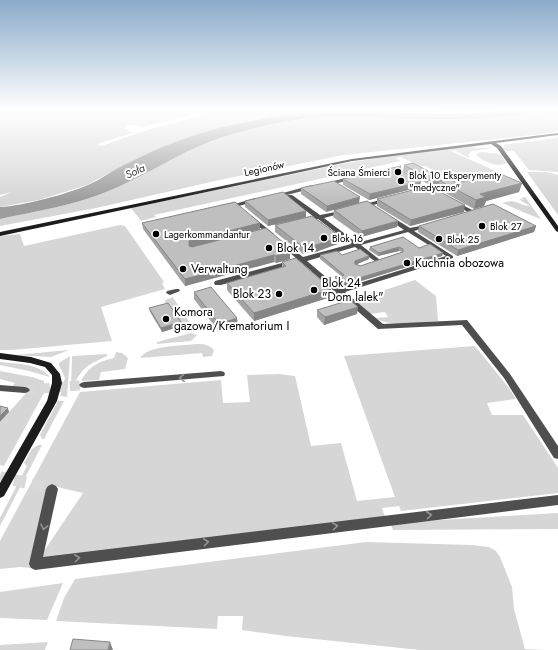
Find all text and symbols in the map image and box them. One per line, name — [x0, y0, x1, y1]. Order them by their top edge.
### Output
street label: Legionów — [243, 157, 286, 180]
water label: Soła — [122, 159, 148, 183]
place label: Ściana Śmierci — [328, 165, 390, 180]
marker: Ściana Śmierci — [393, 167, 403, 177]
place label: Blok 10 Eksperymenty "medyczne" — [409, 168, 502, 195]
marker: Blok 10 Eksperymenty "medyczne" — [396, 176, 406, 186]
place label: Blok 27 — [490, 219, 522, 234]
marker: Blok 27 — [477, 221, 487, 231]
place label: Lagerkommandantur — [164, 227, 250, 242]
marker: Lagerkommandantur — [151, 229, 161, 239]
place label: Blok 16 — [332, 231, 363, 246]
place label: Blok 25 — [447, 232, 479, 247]
marker: Blok 16 — [319, 233, 329, 243]
marker: Blok 25 — [434, 234, 444, 244]
place label: Blok 14 — [277, 239, 314, 257]
marker: Blok 14 — [264, 243, 274, 253]
place label: Kuchnia obozowa — [415, 254, 504, 272]
marker: Kuchnia obozowa — [402, 258, 412, 268]
place label: Verwaltung — [191, 260, 248, 278]
marker: Verwaltung — [178, 264, 188, 274]
place label: Blok 24 "Dom lalek" — [322, 274, 384, 306]
place label: Blok 23 — [233, 285, 271, 303]
marker: Blok 24 "Dom lalek" — [309, 285, 319, 295]
marker: Blok 23 — [274, 289, 284, 299]
place label: Komora gazowa/Krematorium I — [174, 303, 289, 335]
marker: Komora gazowa/Krematorium I — [161, 314, 171, 324]
one-way arrow — [179, 373, 185, 382]
one-way arrow — [426, 511, 433, 520]
one-way arrow — [332, 522, 338, 531]
one-way arrow — [40, 524, 48, 530]
one-way arrow — [203, 538, 209, 547]
one-way arrow — [74, 554, 80, 563]

